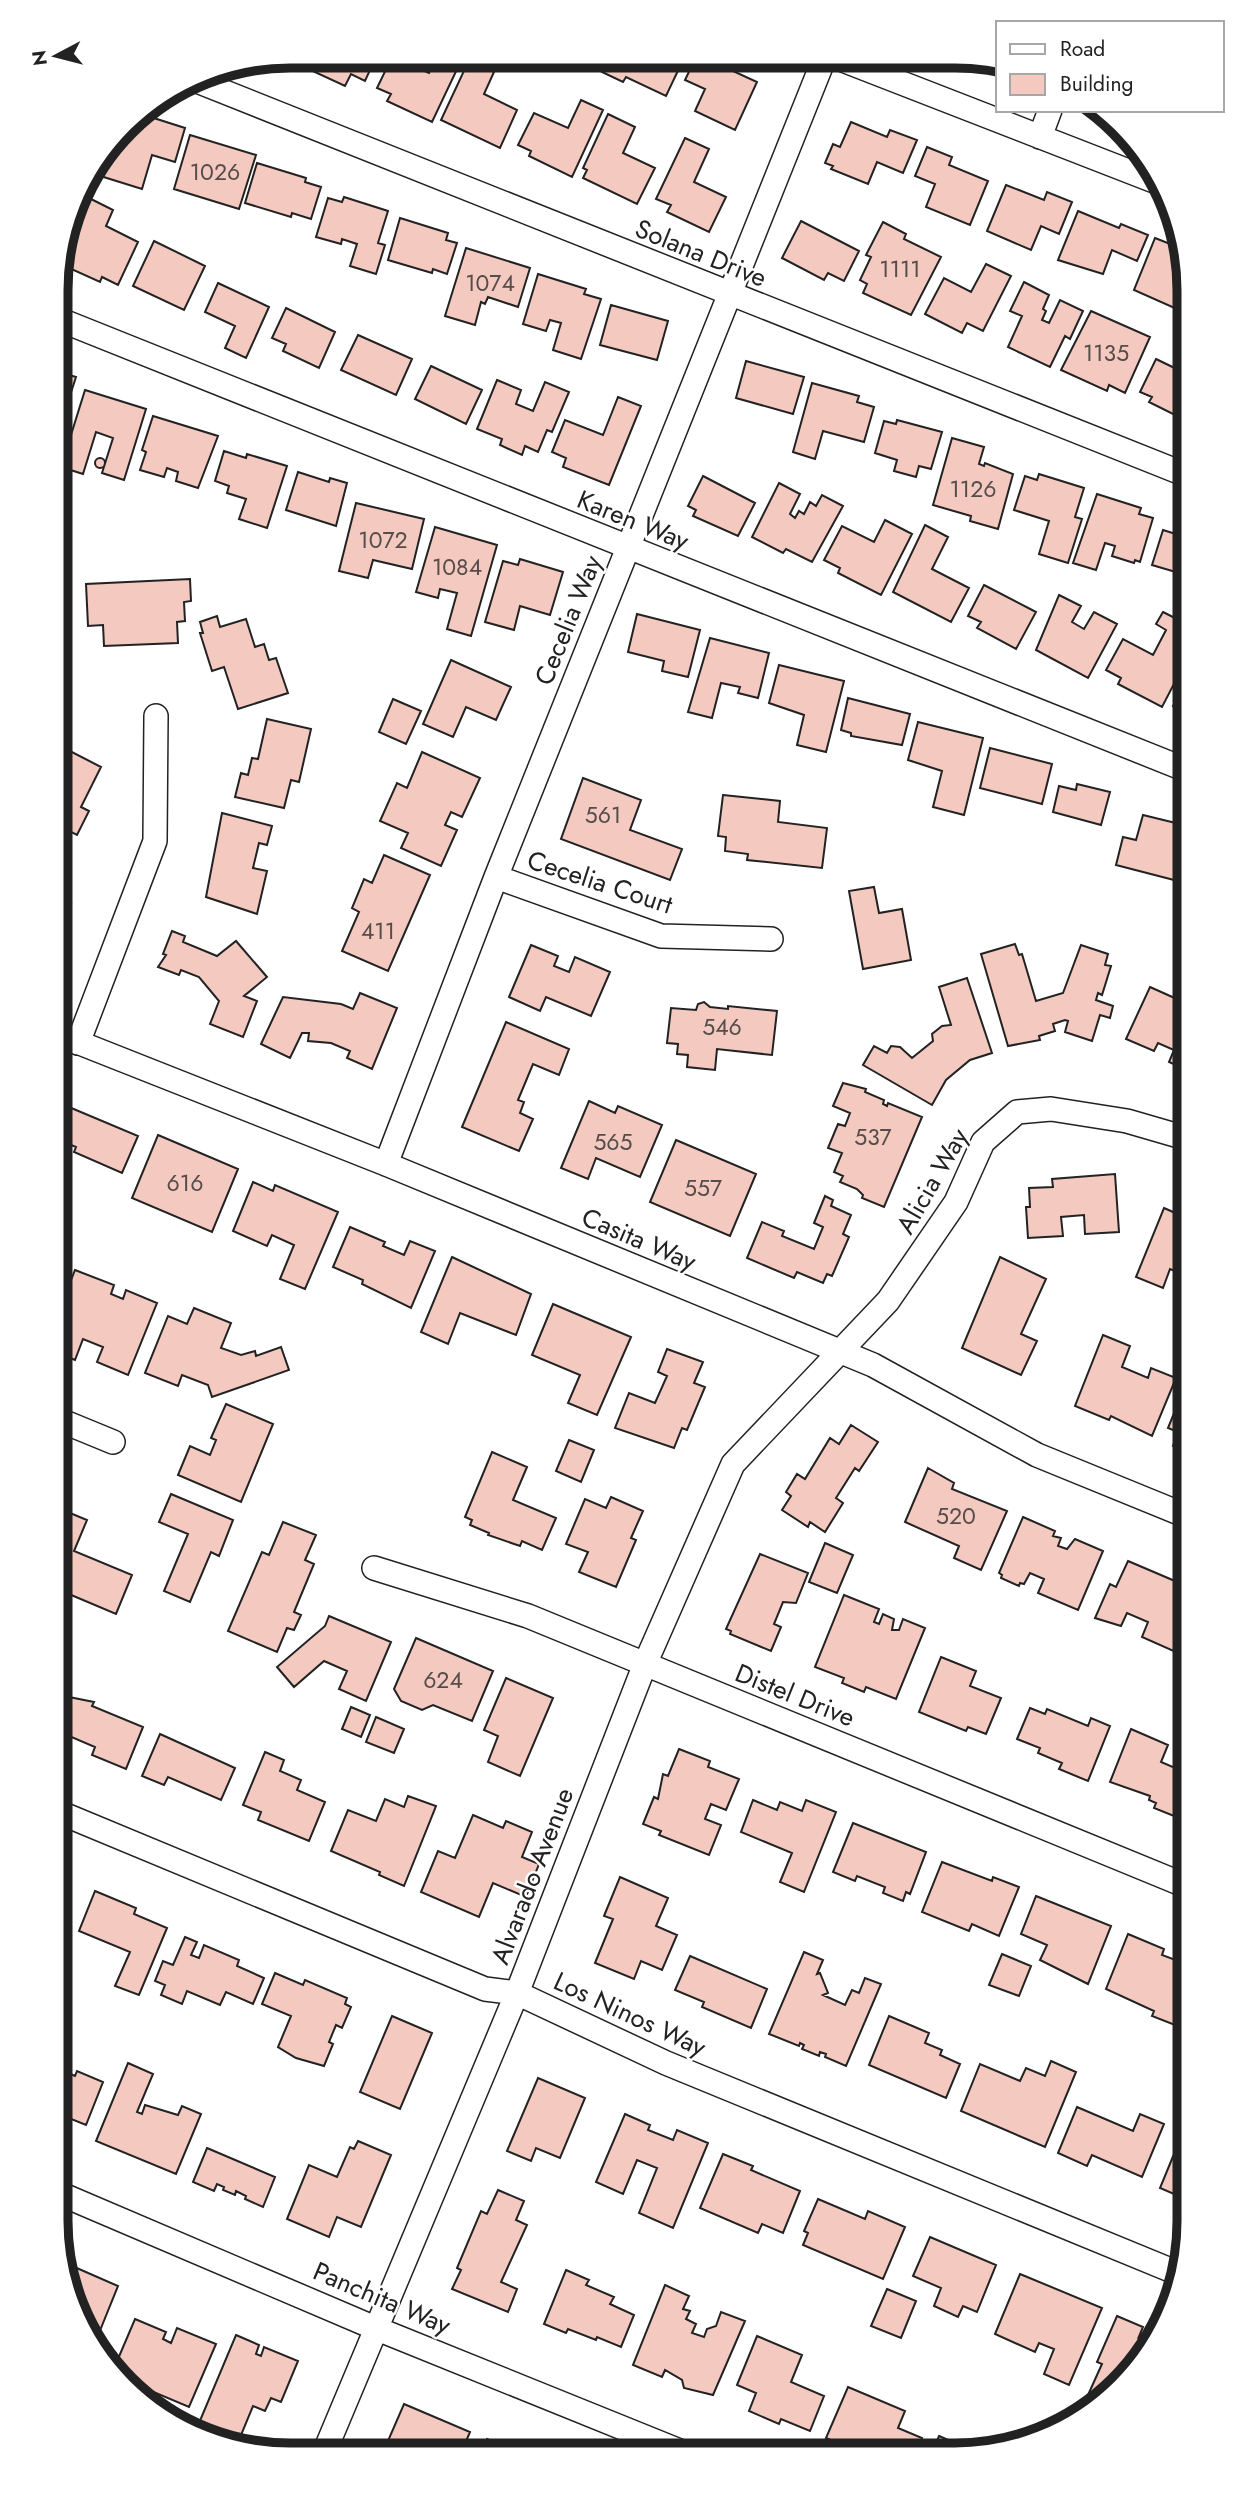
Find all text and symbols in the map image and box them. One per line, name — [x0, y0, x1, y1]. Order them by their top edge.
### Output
north arrow — [21, 21, 91, 91]
legend — [996, 21, 1224, 112]
text: Road — [1060, 34, 1105, 64]
text: N — [25, 49, 54, 67]
text: Building — [1060, 69, 1133, 99]
house number: 1026 — [190, 155, 240, 189]
street label: Solana Drive — [630, 209, 772, 297]
house number: 1111 — [879, 252, 921, 286]
house number: 1074 — [465, 266, 515, 300]
house number: 1135 — [1083, 336, 1129, 370]
house number: 1126 — [949, 472, 997, 506]
street label: Karen Way — [571, 480, 695, 560]
house number: 1072 — [358, 523, 408, 557]
street label: Cecelia Way — [525, 549, 611, 691]
house number: 1084 — [432, 550, 482, 584]
house number: 561 — [585, 798, 621, 832]
street label: Cecelia Court — [522, 841, 678, 924]
house number: 411 — [361, 914, 395, 948]
house number: 546 — [702, 1010, 742, 1044]
house number: 537 — [854, 1120, 892, 1154]
street label: Alicia Way — [886, 1121, 978, 1241]
house number: 565 — [593, 1125, 633, 1159]
house number: 616 — [167, 1166, 203, 1200]
house number: 557 — [684, 1171, 722, 1205]
street label: Casita Way — [576, 1198, 703, 1280]
house number: 520 — [936, 1499, 976, 1533]
street label: Distel Drive — [729, 1654, 861, 1736]
house number: 624 — [423, 1663, 463, 1697]
street label: Alvarado Avenue — [481, 1782, 583, 1970]
street label: Los Ninos Way — [548, 1962, 713, 2066]
street label: Panchita Way — [307, 2252, 457, 2344]

